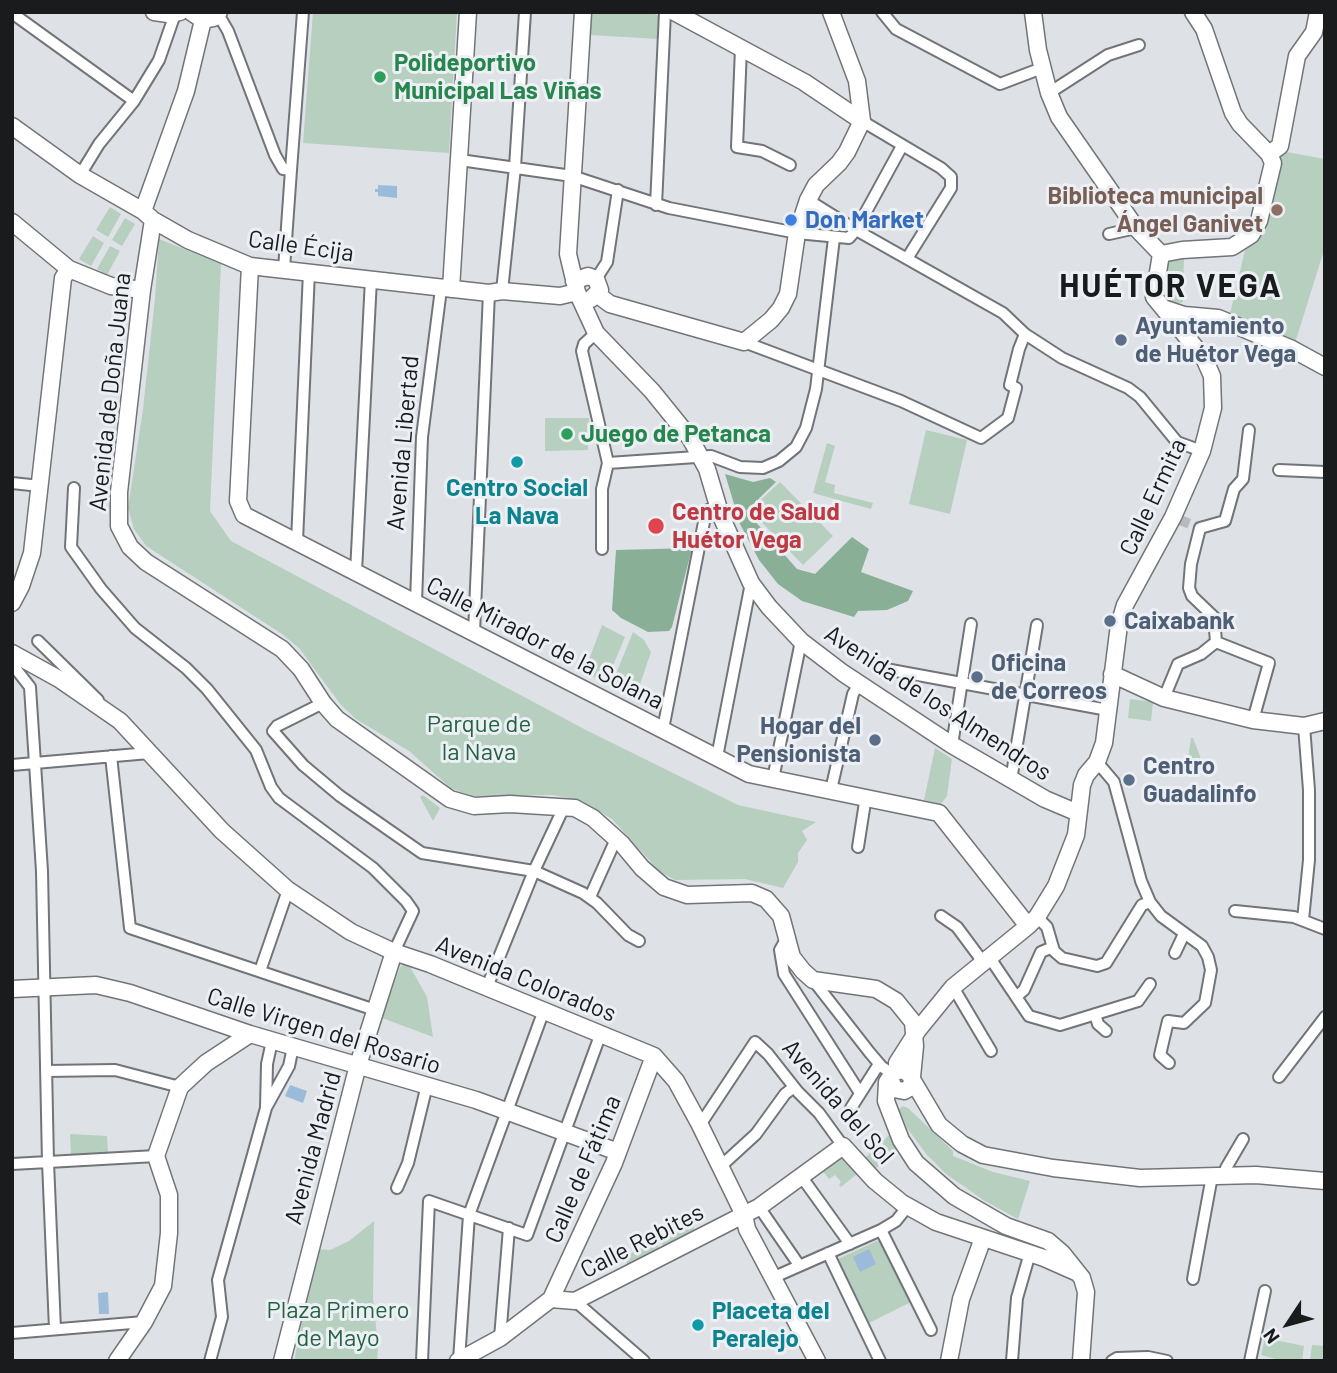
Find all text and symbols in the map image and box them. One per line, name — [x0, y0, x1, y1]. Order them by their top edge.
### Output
place label: Polideportivo Municipal Las Viñas — [394, 49, 602, 105]
marker: Polideportivo Municipal Las Viñas — [372, 69, 388, 85]
place label: Biblioteca municipal Ángel Ganivet — [1047, 182, 1263, 238]
marker: Biblioteca municipal Ángel Ganivet — [1269, 202, 1285, 218]
place label: Don Market — [805, 206, 924, 234]
marker: Don Market — [783, 212, 799, 228]
street label: Calle Écija — [246, 224, 356, 268]
district label: HUÉTOR VEGA — [1061, 267, 1281, 305]
street label: Avenida de Doña Juana — [83, 271, 137, 513]
place label: Ayuntamiento de Huétor Vega — [1135, 312, 1296, 368]
marker: Ayuntamiento de Huétor Vega — [1113, 332, 1129, 348]
street label: Avenida Libertad — [381, 354, 425, 532]
place label: Juego de Petanca — [581, 420, 771, 448]
marker: Juego de Petanca — [559, 426, 575, 442]
street label: Calle Ermita — [1113, 434, 1193, 560]
marker: Centro Social La Nava — [509, 454, 525, 470]
place label: Centro Social La Nava — [446, 474, 588, 530]
place label: Centro de Salud Huétor Vega — [672, 498, 840, 554]
marker: Centro de Salud Huétor Vega — [646, 516, 666, 536]
street label: Calle Mirador de la Solana — [421, 571, 669, 715]
place label: Caixabank — [1124, 607, 1235, 635]
marker: Caixabank — [1102, 613, 1118, 629]
street label: Avenida de los Almendros — [819, 619, 1057, 787]
place label: Oficina de Correos — [991, 649, 1107, 705]
marker: Oficina de Correos — [969, 669, 985, 685]
park label: Parque de la Nava — [427, 710, 531, 766]
place label: Hogar del Pensionista — [737, 712, 861, 768]
marker: Hogar del Pensionista — [867, 732, 883, 748]
place label: Centro Guadalinfo — [1143, 752, 1257, 808]
marker: Centro Guadalinfo — [1121, 772, 1137, 788]
street label: Avenida Colorados — [432, 930, 620, 1028]
street label: Calle Virgen del Rosario — [204, 982, 444, 1080]
street label: Avenida del Sol — [776, 1034, 900, 1170]
street label: Avenida Madrid — [279, 1068, 347, 1228]
street label: Calle de Fátima — [539, 1091, 627, 1247]
street label: Calle Rebites — [576, 1198, 708, 1284]
north arrow — [1253, 1289, 1323, 1359]
park label: Plaza Primero de Mayo — [267, 1296, 409, 1352]
place label: Placeta del Peralejo — [712, 1297, 830, 1353]
marker: Placeta del Peralejo — [690, 1317, 706, 1333]
text: N — [1258, 1325, 1284, 1349]

